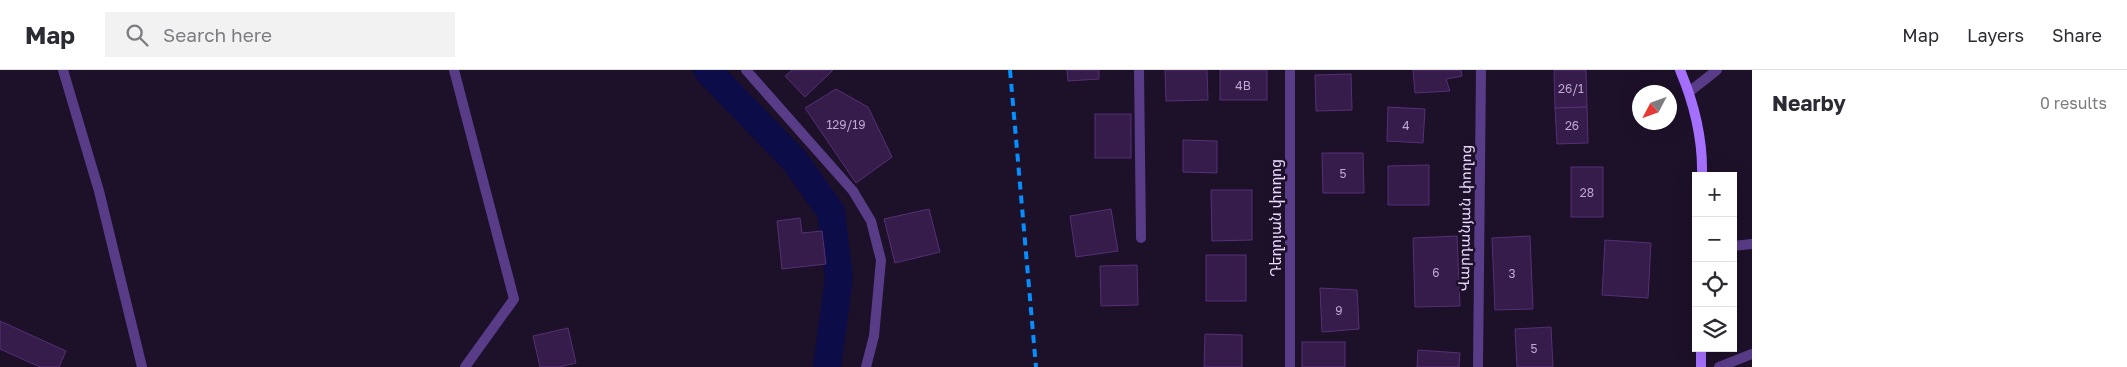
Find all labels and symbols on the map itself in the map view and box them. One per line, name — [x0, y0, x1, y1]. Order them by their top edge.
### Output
house number: 4B — [1235, 78, 1251, 93]
house number: 26/1 — [1558, 81, 1584, 96]
north arrow — [1632, 85, 1677, 130]
house number: 129/19 — [827, 117, 865, 132]
house number: 4 — [1402, 118, 1410, 133]
house number: 26 — [1565, 118, 1579, 133]
street label: Վարդանյան փողոց — [1454, 144, 1475, 292]
street label: Դեղոյան փողոց — [1266, 159, 1285, 277]
house number: 5 — [1340, 166, 1347, 181]
house number: 28 — [1580, 185, 1594, 200]
house number: 6 — [1432, 265, 1440, 280]
house number: 3 — [1508, 266, 1516, 281]
house number: 9 — [1335, 303, 1343, 318]
house number: 5 — [1531, 341, 1538, 356]

